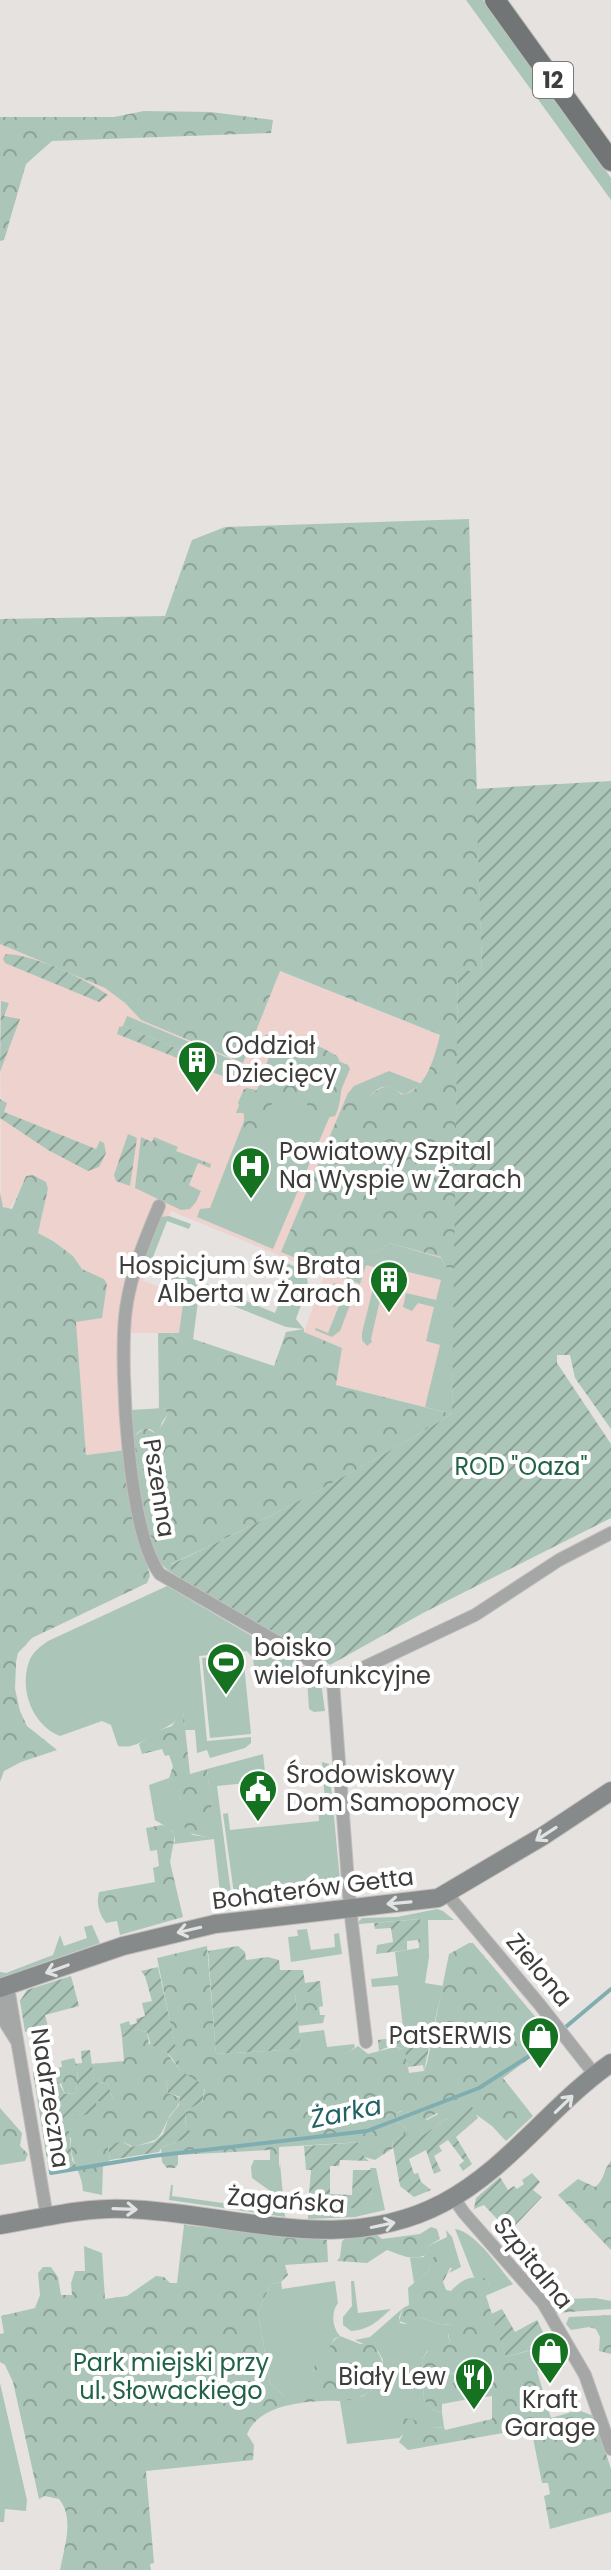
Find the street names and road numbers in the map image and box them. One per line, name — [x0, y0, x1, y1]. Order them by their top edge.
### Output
road number: 12 — [533, 62, 573, 98]
street label: Pszenna — [135, 1436, 184, 1539]
street label: Bohaterów Getta — [210, 1860, 416, 1917]
street label: Zielona — [499, 1926, 580, 2013]
street label: Nadrzeczna — [23, 2026, 78, 2170]
street label: Żagańska — [226, 2180, 346, 2221]
street label: Szpitalna — [486, 2210, 581, 2316]

